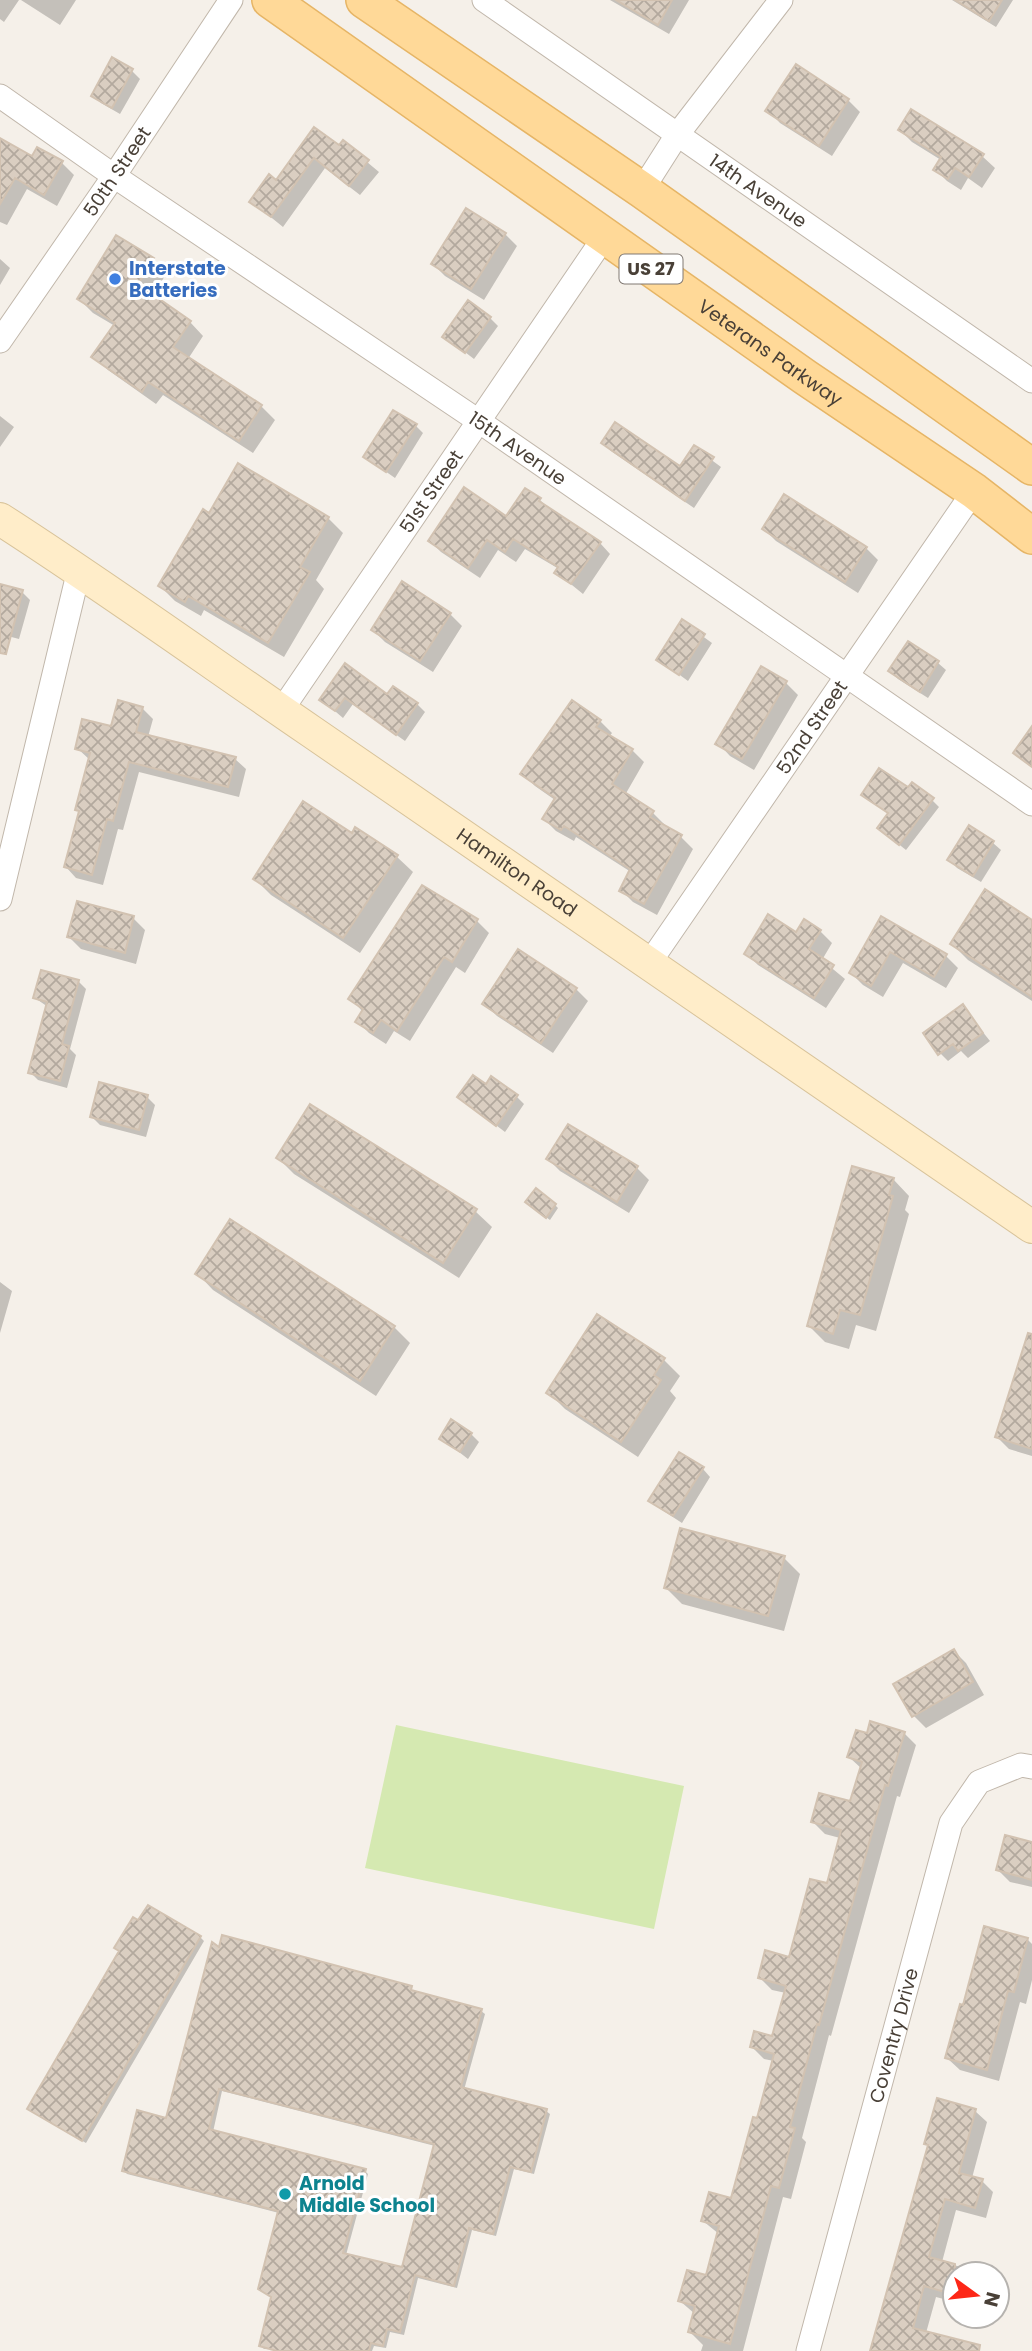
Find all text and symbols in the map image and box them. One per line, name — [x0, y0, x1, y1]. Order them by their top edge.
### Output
street label: 50th Street — [77, 121, 157, 222]
street label: 14th Avenue — [704, 148, 812, 235]
place label: Interstate Batteries — [129, 255, 226, 304]
road number: US 27 — [620, 255, 682, 284]
marker: Interstate Batteries — [107, 271, 123, 287]
street label: Veterans Parkway — [693, 293, 848, 413]
street label: 15th Avenue — [463, 405, 572, 492]
street label: 51st Street — [393, 444, 469, 539]
street label: 52nd Street — [770, 675, 854, 780]
street label: Hamilton Road — [451, 821, 582, 923]
street label: Coventry Drive — [863, 1965, 925, 2106]
place label: Arnold Middle School — [299, 2170, 435, 2219]
marker: Arnold Middle School — [277, 2186, 293, 2202]
north arrow — [941, 2260, 1011, 2330]
text: N — [977, 2289, 1007, 2310]

